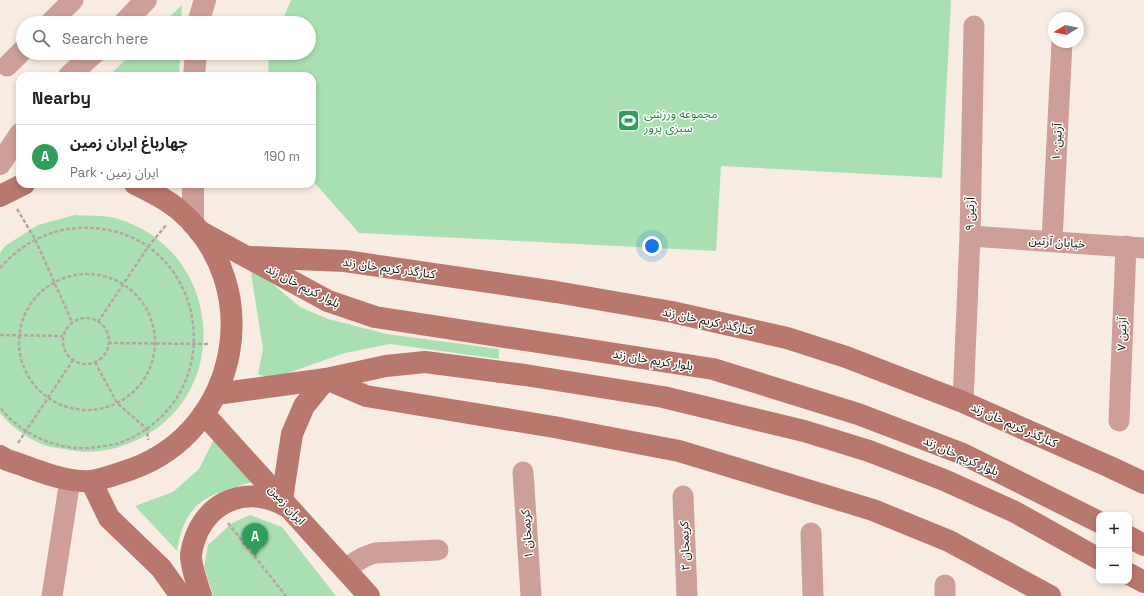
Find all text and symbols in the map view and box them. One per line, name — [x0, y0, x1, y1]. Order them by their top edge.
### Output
north arrow — [1048, 12, 1084, 48]
search box — [16, 16, 316, 60]
icon: search — [30, 27, 52, 49]
text: Search here — [62, 29, 148, 48]
text: Nearby — [32, 87, 91, 109]
place label: مجموعه ورزشی سبزی پرور — [643, 106, 718, 136]
sports icon: مجموعه ورزشی سبزی پرور — [616, 108, 642, 134]
street label: آرتین۱۰ — [1048, 122, 1066, 161]
text: چهارباغ ایران زمین — [70, 133, 188, 152]
text: A — [41, 148, 49, 165]
text: 190 m — [264, 148, 300, 165]
text: Park · ایران زمین — [70, 164, 159, 181]
street label: آرتین ۹ — [962, 197, 978, 231]
street label: خیابان آرتین — [1028, 232, 1086, 252]
your location — [642, 236, 662, 256]
street label: کنارگذر کریم خان زند — [341, 254, 437, 284]
street label: بلوار کریم خان زند — [263, 260, 343, 312]
street label: کنارگذر کریم خان زند — [660, 303, 756, 340]
street label: آرتین ۷ — [1113, 316, 1131, 351]
street label: بلوار کریم خان زند — [612, 346, 694, 375]
street label: کنارگذر کریم خان زند — [968, 399, 1061, 453]
street label: بلوار کریم خان زند — [920, 432, 1001, 481]
street label: ایران زمین — [265, 482, 309, 528]
street label: کریمخان ۱ — [517, 508, 537, 559]
map controls — [1096, 512, 1132, 584]
button: + — [1096, 512, 1132, 548]
street label: کریمخان ۲ — [676, 520, 694, 571]
pin: A — [242, 523, 268, 556]
button: − — [1096, 548, 1132, 584]

